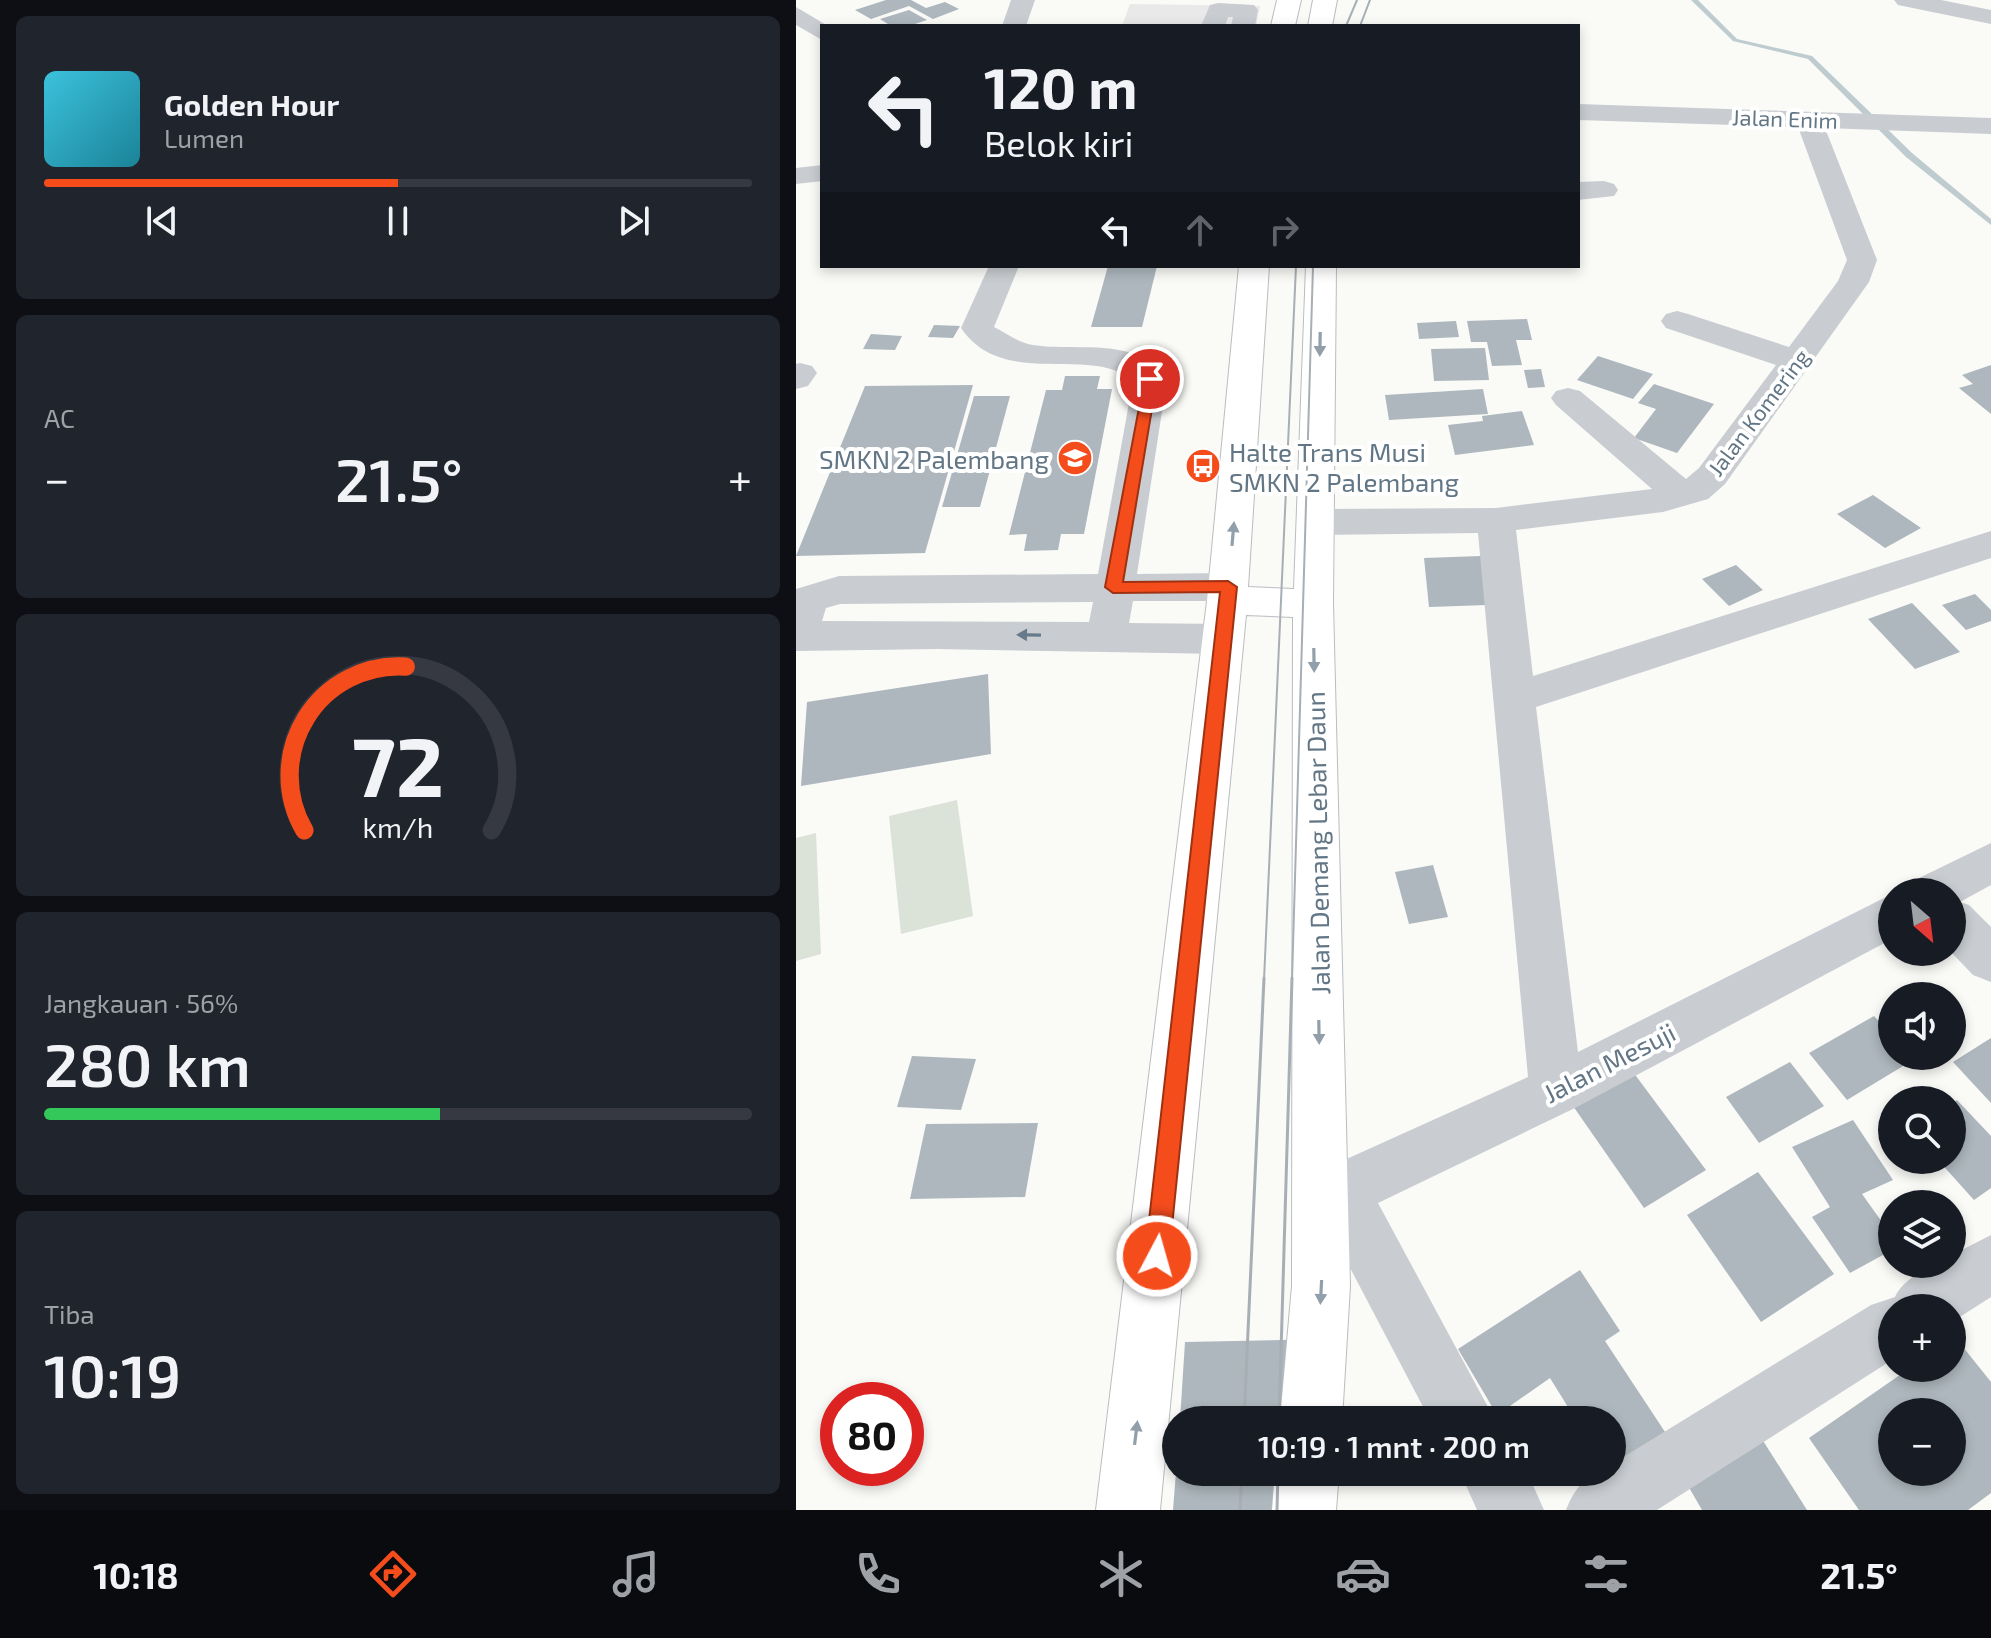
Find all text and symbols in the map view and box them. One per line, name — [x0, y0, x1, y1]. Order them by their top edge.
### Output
text: 120 m — [984, 53, 1138, 120]
icon: left — [852, 56, 956, 160]
text: Golden Hour — [164, 86, 339, 122]
street label: Jalan Enim — [1732, 103, 1838, 133]
text: Belok kiri — [984, 121, 1133, 164]
text: Lumen — [164, 122, 244, 153]
icon: previous — [140, 199, 184, 243]
icon: pause — [376, 199, 420, 243]
icon: next — [612, 199, 656, 243]
icon: left — [1094, 208, 1138, 252]
icon: ahead — [1178, 208, 1222, 252]
icon: right — [1262, 208, 1306, 252]
one-way arrow — [1314, 332, 1326, 357]
street label: Jalan Komering — [1702, 344, 1814, 480]
pin — [1116, 345, 1184, 413]
icon: arrive — [1128, 357, 1172, 401]
text: AC — [44, 402, 75, 433]
place label: Halte Trans Musi SMKN 2 Palembang — [1229, 436, 1459, 497]
school or university icon: SMKN 2 Palembang — [1056, 439, 1094, 477]
text: 21.5° — [335, 442, 463, 514]
place label: SMKN 2 Palembang — [819, 443, 1049, 474]
bus stop icon: Halte Trans Musi SMKN 2 Palembang — [1184, 447, 1222, 485]
text: − — [44, 451, 70, 504]
text: + — [728, 451, 752, 504]
one-way arrow — [1227, 521, 1240, 546]
one-way arrow — [1016, 629, 1041, 641]
one-way arrow — [1308, 648, 1320, 673]
street label: Jalan Demang Lebar Daun — [1299, 691, 1335, 995]
text: 72 — [352, 714, 444, 814]
text: km/h — [363, 809, 433, 844]
north arrow — [1878, 878, 1966, 966]
map controls — [1878, 878, 1966, 1486]
button: sound — [1878, 982, 1966, 1070]
text: Jangkauan · 56% — [44, 987, 238, 1018]
street label: Jalan Mesuji — [1538, 1016, 1680, 1108]
one-way arrow — [1313, 1020, 1326, 1045]
text: 280 km — [44, 1027, 251, 1099]
button: search — [1878, 1086, 1966, 1174]
button: layers — [1878, 1190, 1966, 1278]
position arrow — [1115, 1214, 1199, 1298]
one-way arrow — [1314, 1280, 1327, 1305]
button: + — [1878, 1294, 1966, 1382]
text: Tiba — [44, 1298, 95, 1329]
text: 10:19 — [44, 1338, 181, 1410]
speed limit sign: 80 — [820, 1382, 924, 1486]
button: − — [1878, 1398, 1966, 1486]
one-way arrow — [1130, 1420, 1143, 1445]
text: 10:19 · 1 mnt · 200 m — [1258, 1428, 1530, 1464]
icon: directions — [365, 1546, 421, 1602]
icon: music — [608, 1546, 664, 1602]
icon: phone — [850, 1546, 906, 1602]
icon: climate — [1093, 1546, 1149, 1602]
icon: car — [1335, 1546, 1391, 1602]
icon: filters — [1578, 1546, 1634, 1602]
text: 10:18 — [93, 1553, 179, 1596]
text: 21.5° — [1820, 1553, 1898, 1596]

